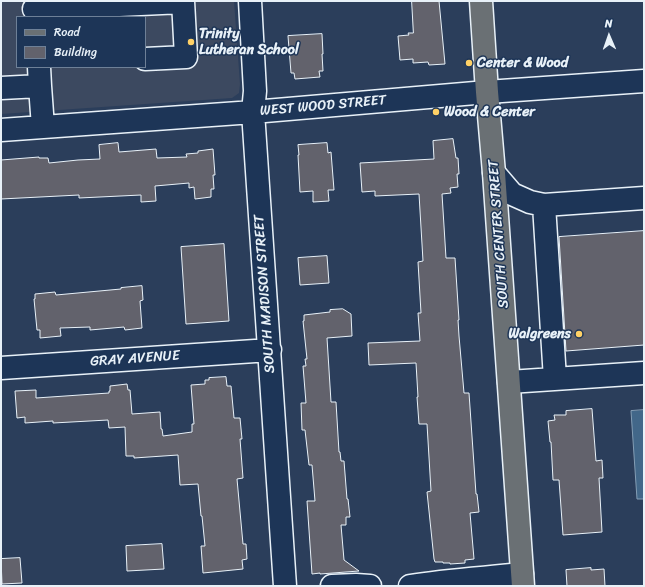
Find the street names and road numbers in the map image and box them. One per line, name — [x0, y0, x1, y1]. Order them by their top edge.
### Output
street label: WEST WOOD STREET — [259, 92, 387, 120]
street label: SOUTH CENTER STREET — [485, 159, 513, 309]
street label: SOUTH MADISON STREET — [251, 214, 279, 374]
street label: GRAY AVENUE — [90, 347, 180, 371]

